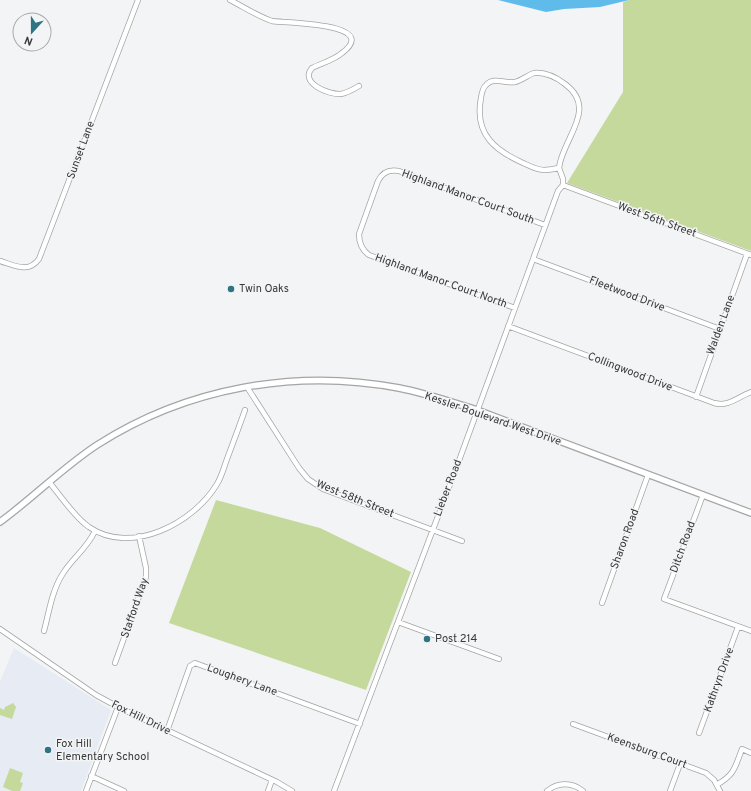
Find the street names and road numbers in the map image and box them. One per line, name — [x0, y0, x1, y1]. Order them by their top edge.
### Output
street label: Sunset Lane — [64, 119, 98, 181]
street label: Highland Manor Court South — [400, 166, 536, 228]
street label: West 56th Street — [616, 199, 698, 241]
street label: Highland Manor Court North — [373, 251, 509, 311]
street label: Fleetwood Drive — [587, 273, 667, 315]
street label: Walden Lane — [704, 293, 738, 357]
street label: Collingwood Drive — [586, 349, 674, 395]
street label: Kessler Boulevard West Drive — [423, 389, 563, 449]
street label: Lieber Road — [431, 458, 465, 518]
street label: West 58th Street — [314, 477, 396, 521]
street label: Sharon Road — [608, 507, 642, 571]
street label: Ditch Road — [667, 519, 699, 575]
street label: Stafford Way — [118, 576, 152, 640]
street label: Kathryn Drive — [701, 646, 737, 714]
street label: Loughery Lane — [205, 661, 279, 699]
street label: Fox Hill Drive — [109, 698, 173, 738]
street label: Keensburg Court — [605, 730, 689, 772]

